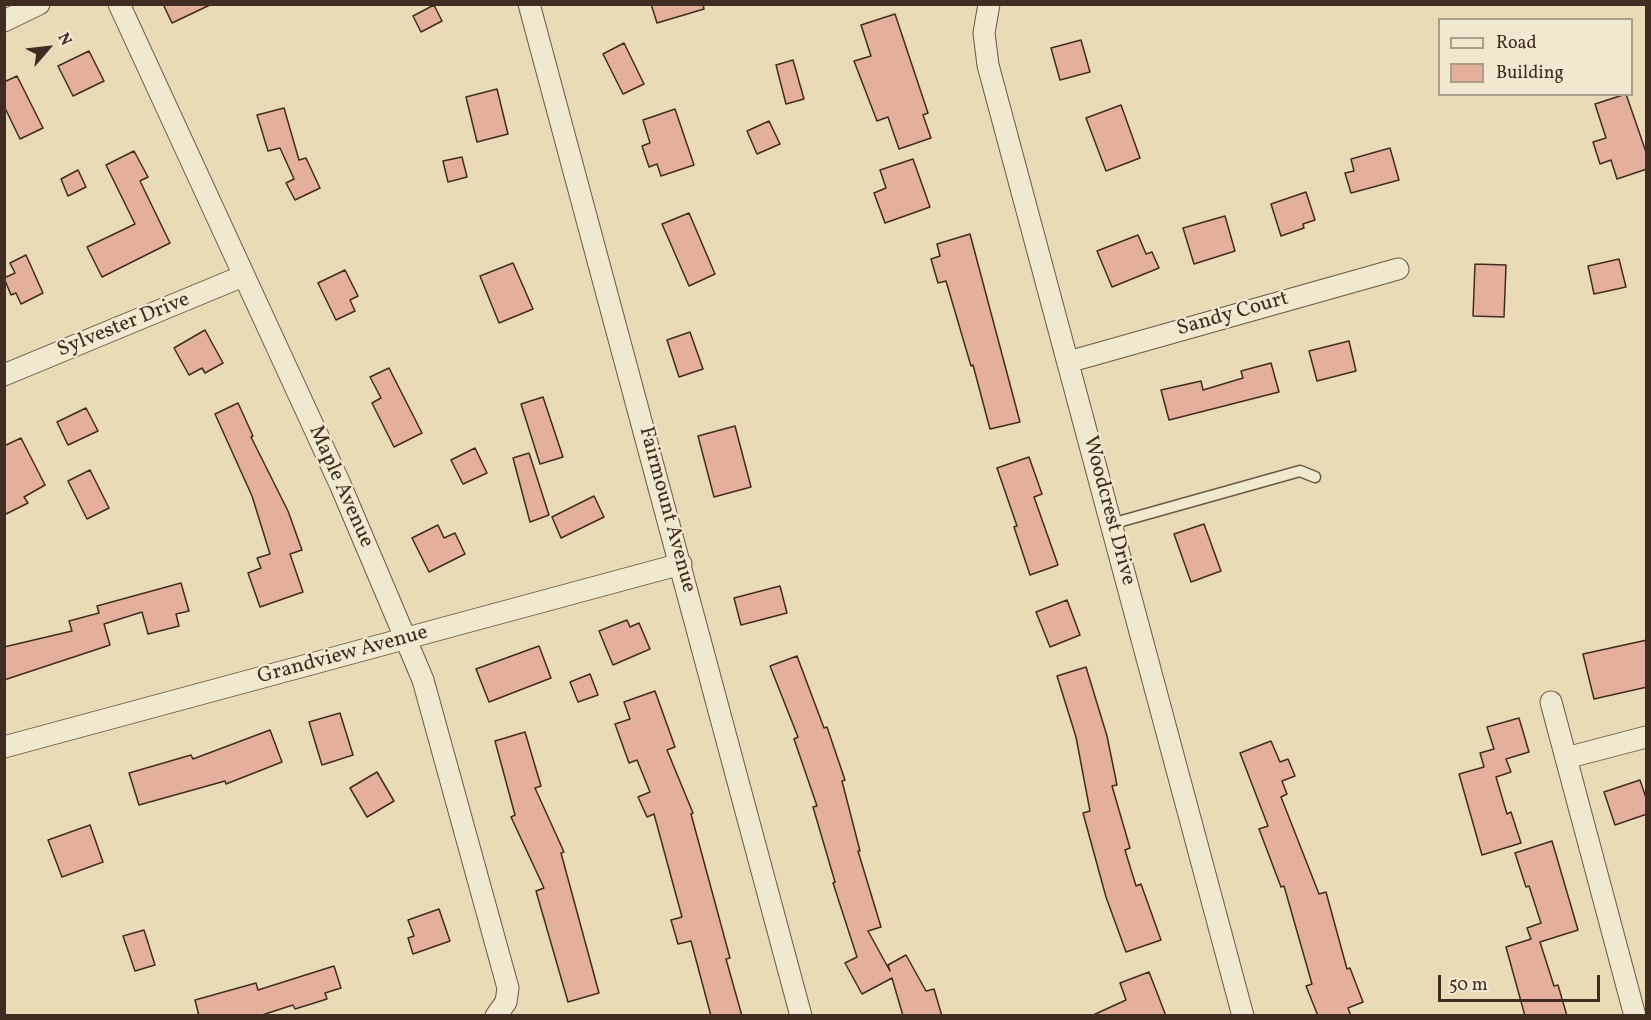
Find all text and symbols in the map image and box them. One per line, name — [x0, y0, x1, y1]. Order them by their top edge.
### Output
north arrow — [18, 18, 78, 78]
legend — [1438, 18, 1633, 96]
text: N — [51, 29, 76, 50]
text: Road — [1496, 31, 1537, 56]
text: Building — [1496, 61, 1564, 86]
street label: Sandy Court — [1174, 287, 1292, 343]
street label: Sylvester Drive — [54, 288, 194, 364]
street label: Maple Avenue — [302, 422, 378, 552]
street label: Fairmount Avenue — [632, 424, 700, 596]
street label: Woodcrest Drive — [1076, 434, 1140, 588]
street label: Grandview Avenue — [255, 621, 431, 691]
scale bar — [1441, 963, 1603, 1001]
text: 50 m — [1449, 973, 1488, 998]

